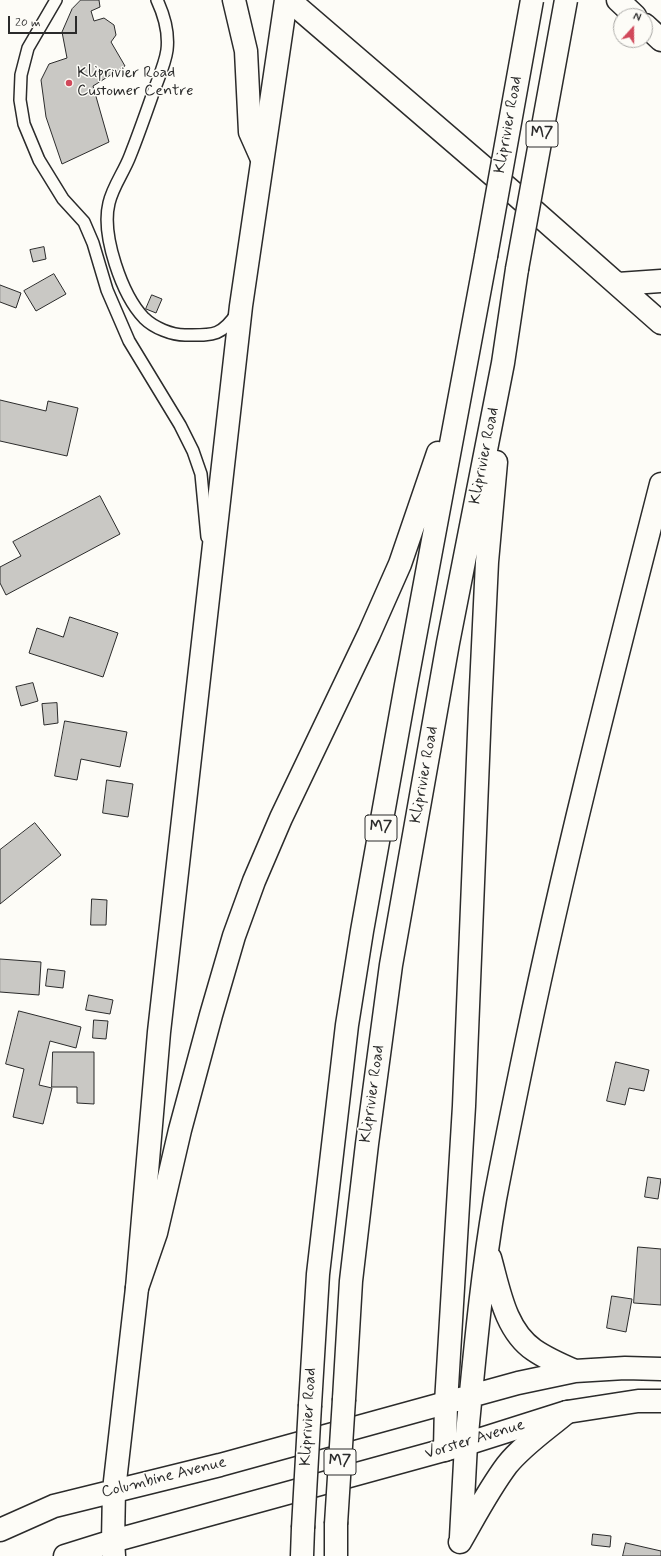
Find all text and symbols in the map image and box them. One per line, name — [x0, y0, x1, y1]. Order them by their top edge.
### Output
scale bar — [10, 8, 79, 34]
north arrow — [613, 8, 653, 48]
text: N — [631, 10, 643, 26]
text: 20 m — [15, 15, 41, 31]
place label: Kliprivier Road Customer Centre — [77, 64, 194, 102]
street label: Kliprivier Road — [491, 75, 527, 175]
marker: Kliprivier Road Customer Centre — [64, 78, 74, 88]
road number: M7 — [526, 121, 558, 147]
street label: Kliprivier Road — [466, 406, 504, 506]
street label: Kliprivier Road — [407, 725, 443, 825]
road number: M7 — [365, 815, 397, 841]
street label: Kliprivier Road — [357, 1044, 389, 1144]
street label: Kliprivier Road — [297, 1367, 321, 1467]
street label: Vorster Avenue — [423, 1416, 527, 1464]
road number: M7 — [324, 1449, 356, 1475]
street label: Columbine Avenue — [100, 1453, 228, 1503]

